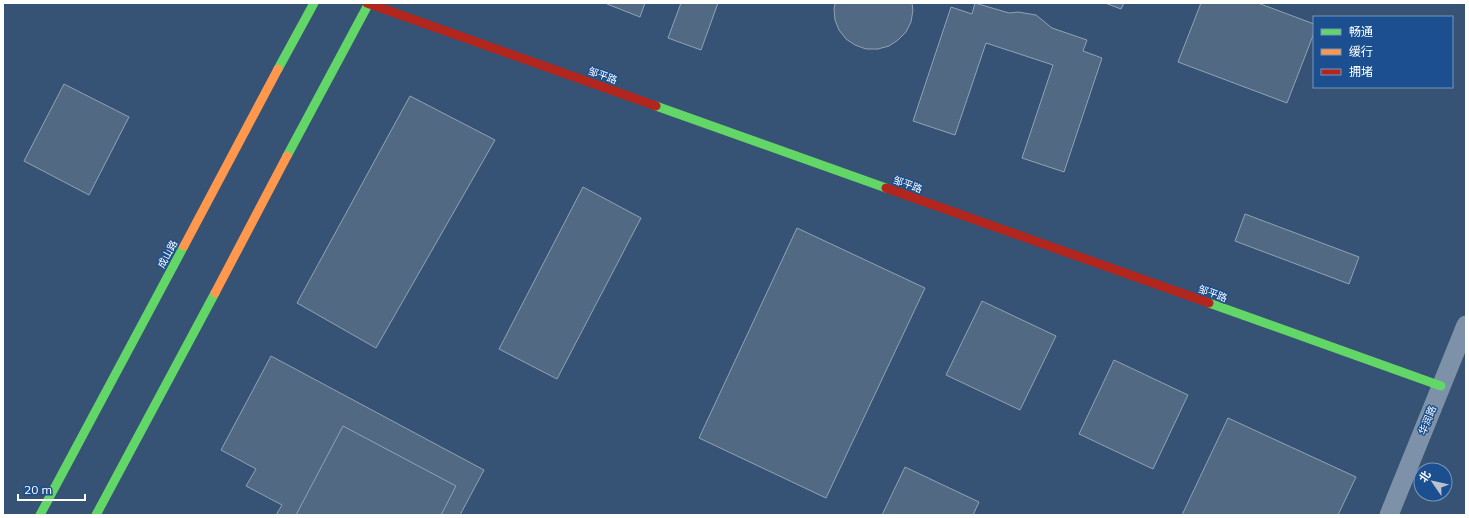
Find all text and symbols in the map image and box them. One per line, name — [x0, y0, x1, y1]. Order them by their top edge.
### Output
legend — [1313, 16, 1453, 88]
text: 畅通 — [1349, 24, 1373, 39]
text: 缓行 — [1349, 44, 1373, 59]
street label: 邹平路 — [587, 64, 619, 87]
text: 拥堵 — [1349, 64, 1373, 79]
street label: 邹平路 — [892, 173, 924, 196]
street label: 成山路 — [155, 238, 180, 271]
street label: 邹平路 — [1197, 282, 1229, 305]
street label: 华润路 — [1416, 404, 1439, 437]
north arrow — [1413, 462, 1453, 502]
text: 北 — [1416, 468, 1434, 485]
scale bar — [18, 476, 85, 502]
text: 20 m — [24, 482, 52, 497]

